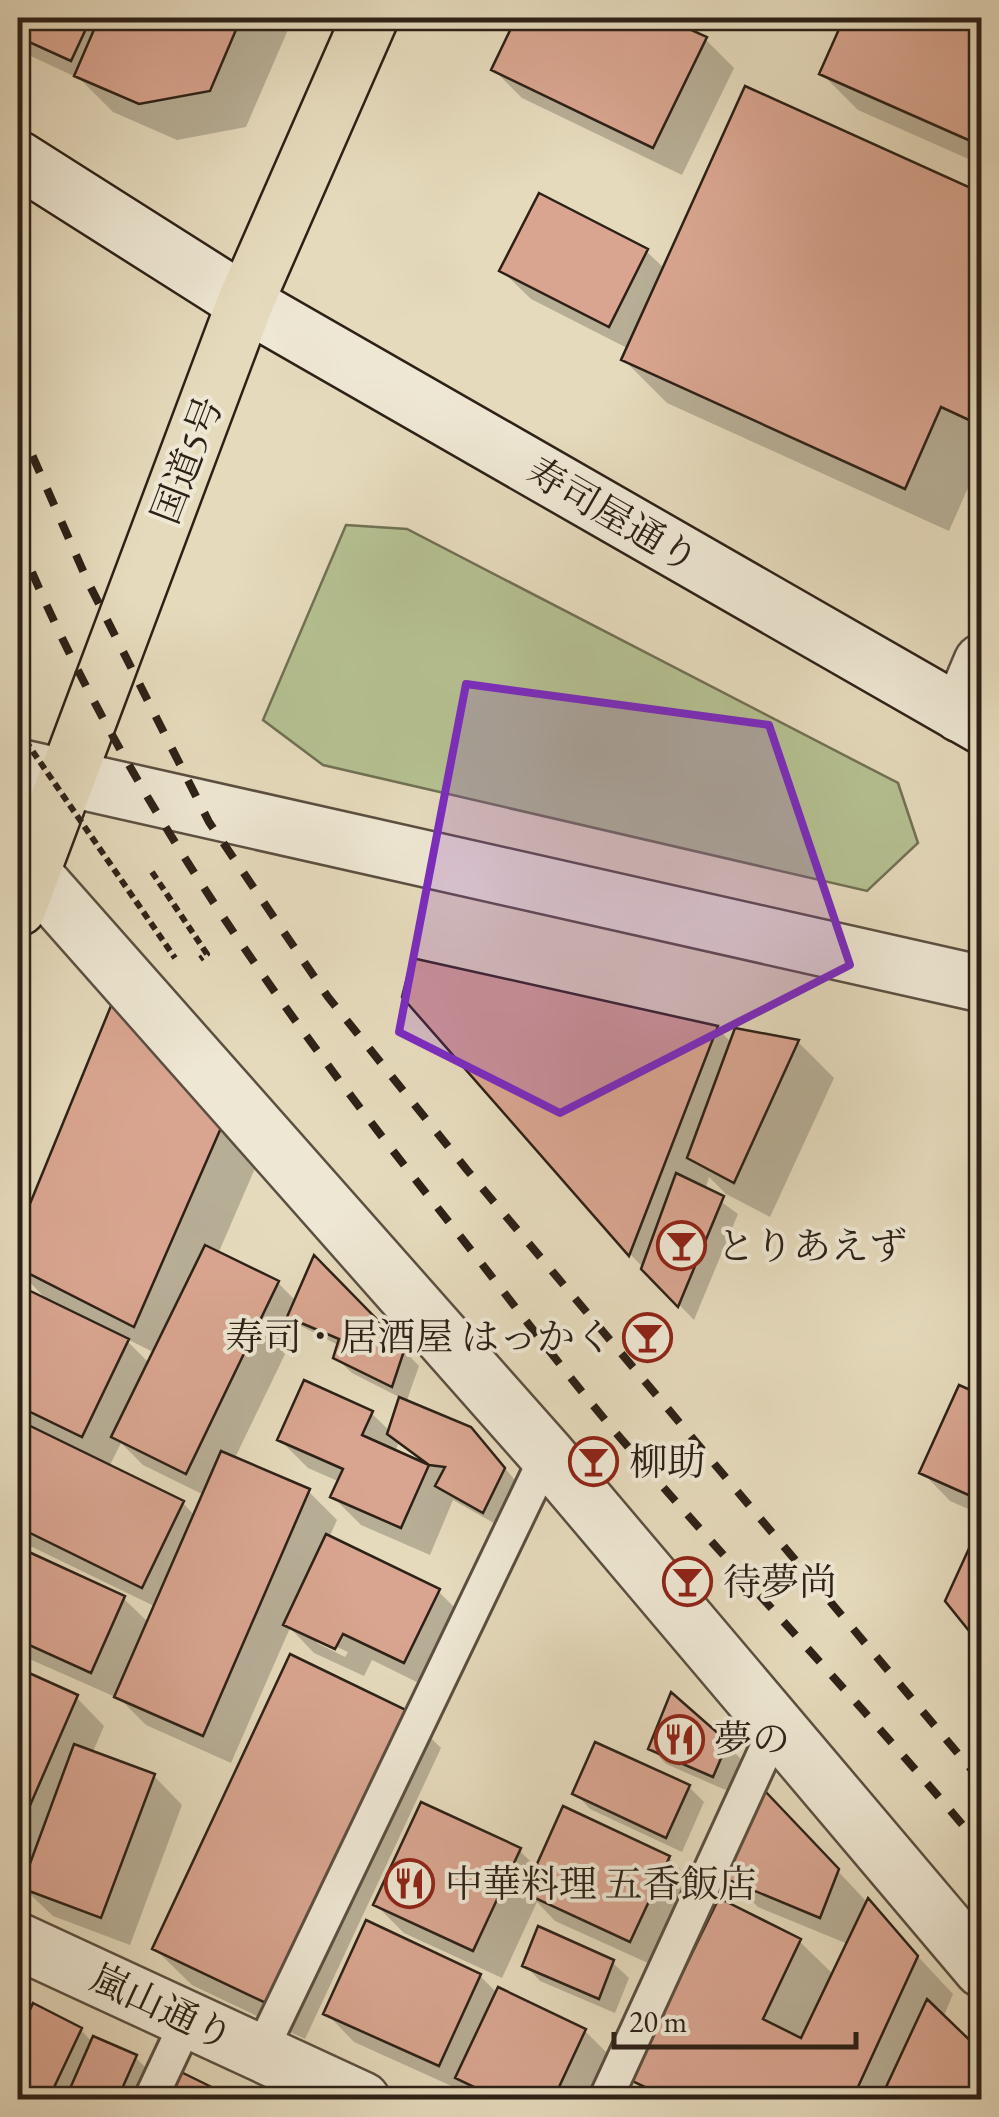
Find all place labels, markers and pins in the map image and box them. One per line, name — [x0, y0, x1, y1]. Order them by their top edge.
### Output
bar icon: とりあえず — [656, 1220, 708, 1272]
place label: とりあえず — [717, 1221, 907, 1270]
bar icon: 寿司・居酒屋 はっかく — [622, 1311, 674, 1363]
place label: 寿司・居酒屋 はっかく — [225, 1312, 613, 1361]
bar icon: 柳助 — [568, 1436, 620, 1488]
place label: 柳助 — [629, 1437, 705, 1486]
bar icon: 待夢尚 — [662, 1556, 714, 1608]
place label: 待夢尚 — [723, 1557, 837, 1606]
restaurant icon: 夢の — [653, 1713, 705, 1765]
place label: 夢の — [714, 1714, 790, 1763]
restaurant icon: 中華料理 五香飯店 — [384, 1858, 436, 1910]
place label: 中華料理 五香飯店 — [445, 1859, 757, 1908]

